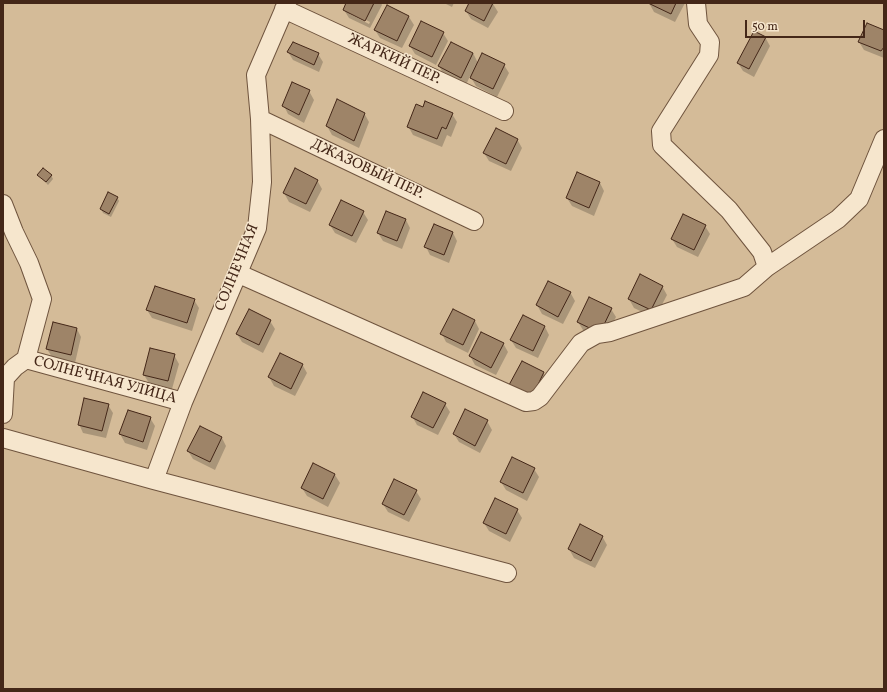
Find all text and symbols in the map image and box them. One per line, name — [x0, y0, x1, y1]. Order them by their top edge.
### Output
scale bar — [747, 12, 867, 38]
text: 50 m — [752, 19, 778, 35]
street label: ЖАРКИЙ ПЕР. — [345, 31, 443, 89]
street label: ДЖАЗОВЫЙ ПЕР. — [308, 136, 426, 204]
street label: СОЛНЕЧНАЯ — [212, 222, 264, 314]
street label: СОЛНЕЧНАЯ УЛИЦА — [31, 353, 179, 409]

